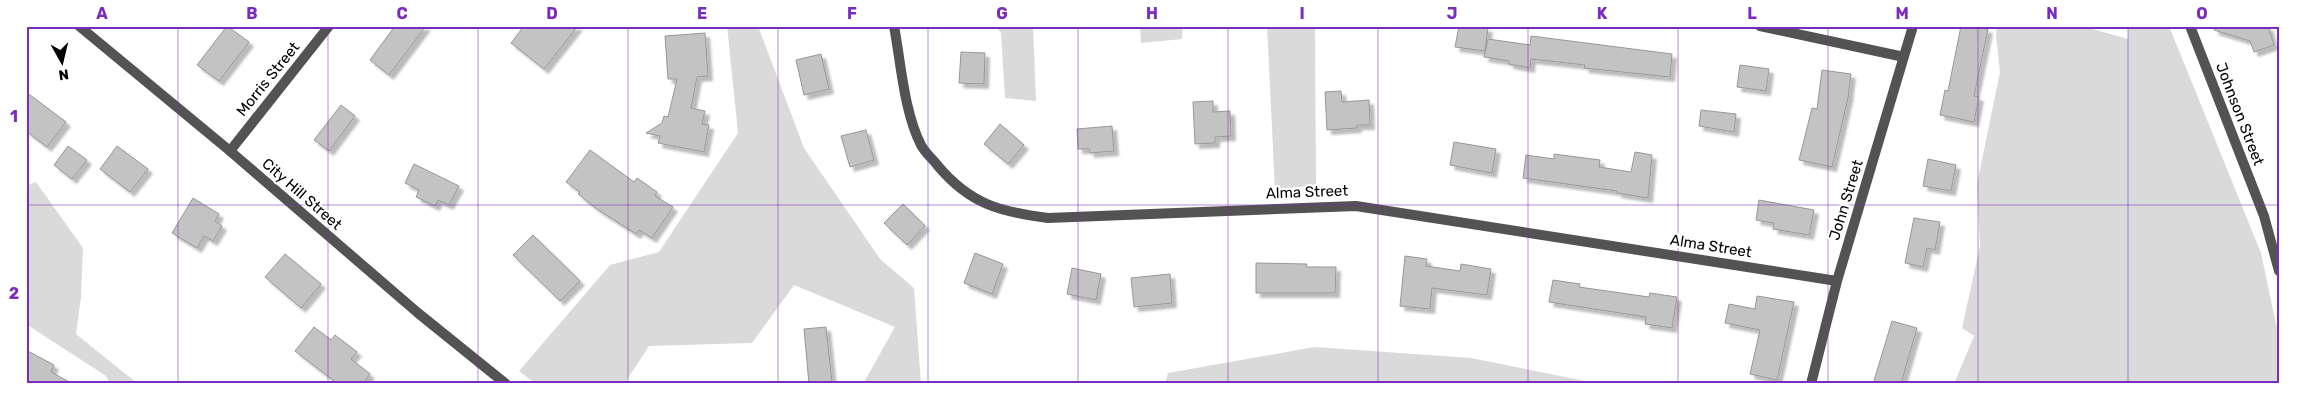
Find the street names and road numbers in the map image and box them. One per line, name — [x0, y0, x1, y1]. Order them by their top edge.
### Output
street label: Morris Street — [233, 38, 303, 120]
street label: Johnson Street — [2212, 60, 2268, 168]
street label: City Hill Street — [258, 154, 346, 234]
street label: John Street — [1825, 157, 1867, 243]
street label: Alma Street — [1266, 182, 1349, 202]
street label: Alma Street — [1669, 231, 1753, 261]

